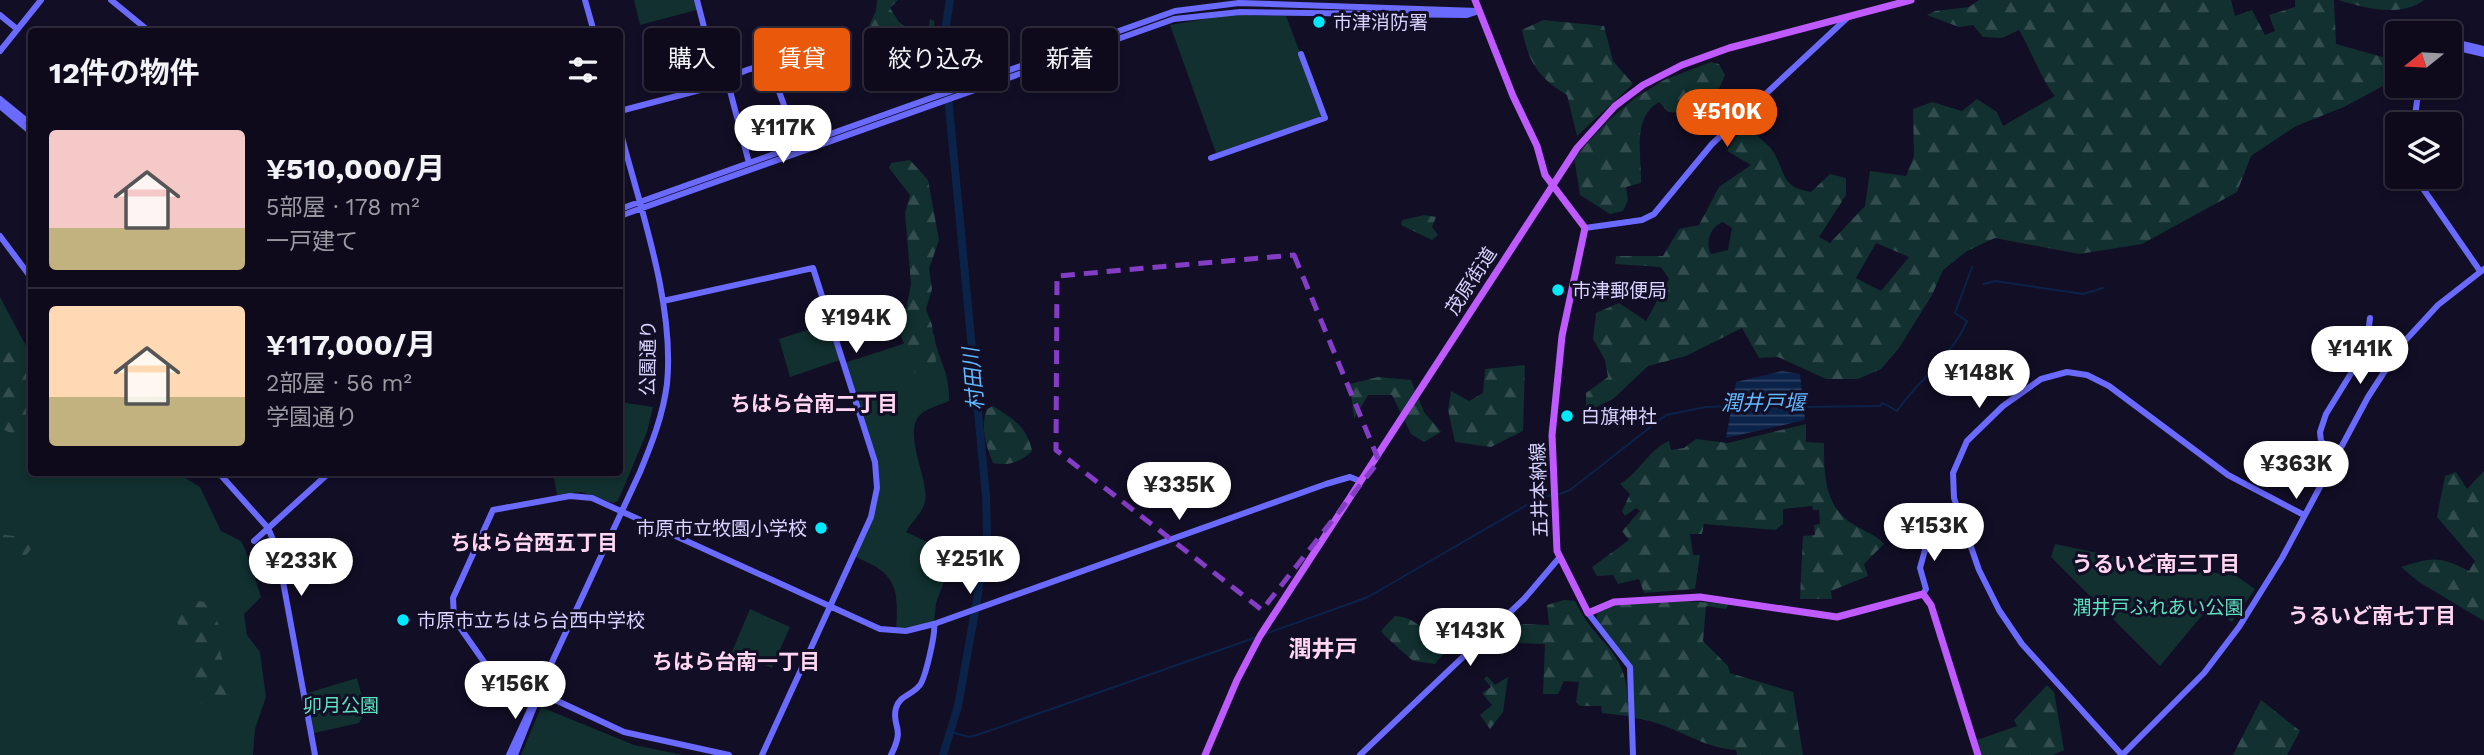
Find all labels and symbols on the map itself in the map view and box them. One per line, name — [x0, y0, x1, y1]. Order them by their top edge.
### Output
place label: 市津消防署 — [1333, 11, 1428, 34]
marker: 市津消防署 — [1311, 14, 1327, 30]
north arrow — [2385, 21, 2462, 98]
pin: ¥510K — [1678, 90, 1776, 149]
pin: ¥117K — [734, 106, 832, 165]
street label: 茂原街道 — [1441, 243, 1501, 319]
place label: 市津郵便局 — [1572, 279, 1667, 302]
marker: 市津郵便局 — [1550, 282, 1566, 298]
pin: ¥194K — [807, 296, 905, 355]
street label: 公園通り — [636, 320, 660, 396]
pin: ¥141K — [2311, 326, 2409, 386]
water label: 村田川 — [958, 345, 988, 411]
pin: ¥148K — [1930, 350, 2028, 410]
water label: 潤井戸堰 — [1721, 390, 1809, 415]
district label: ちはら台南二丁目 — [730, 391, 898, 416]
place label: 白旗神社 — [1581, 405, 1657, 428]
marker: 白旗神社 — [1559, 408, 1575, 424]
street label: 五井本納線 — [1526, 442, 1552, 538]
pin: ¥363K — [2247, 442, 2345, 501]
pin: ¥335K — [1130, 462, 1228, 522]
pin: ¥153K — [1885, 504, 1983, 563]
place label: 市原市立牧園小学校 — [636, 517, 807, 540]
marker: 市原市立牧園小学校 — [813, 520, 829, 536]
district label: ちはら台西五丁目 — [450, 530, 618, 555]
pin: ¥251K — [921, 536, 1019, 596]
pin: ¥233K — [252, 538, 350, 598]
district label: うるいど南三丁目 — [2072, 551, 2240, 576]
park label: 潤井戸ふれあい公園 — [2072, 596, 2244, 619]
district label: うるいど南七丁目 — [2288, 603, 2456, 628]
pin: ¥143K — [1421, 608, 1519, 668]
place label: 市原市立ちはら台西中学校 — [417, 609, 645, 632]
marker: 市原市立ちはら台西中学校 — [395, 612, 411, 628]
district label: 潤井戸 — [1289, 636, 1358, 663]
district label: ちはら台南一丁目 — [652, 649, 820, 674]
pin: ¥156K — [466, 662, 564, 721]
park label: 卯月公園 — [303, 694, 379, 717]

